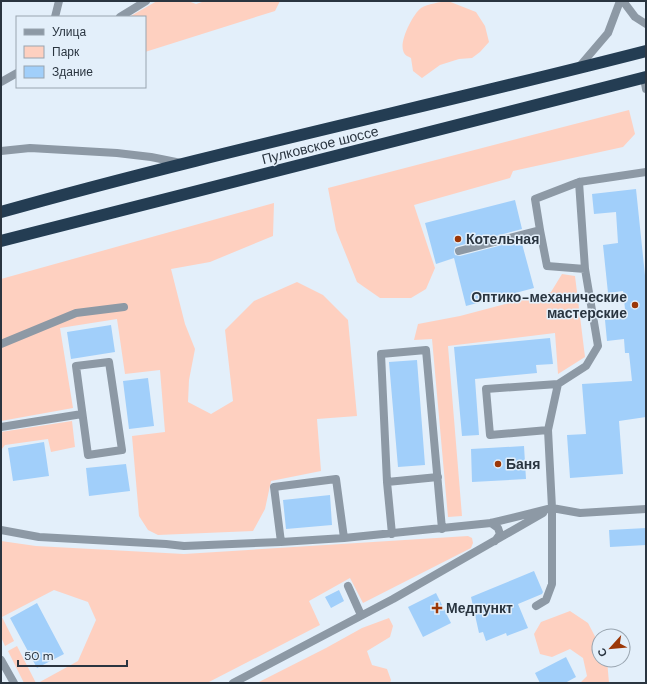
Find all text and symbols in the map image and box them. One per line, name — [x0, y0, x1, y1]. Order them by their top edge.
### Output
legend — [16, 16, 146, 88]
text: Улица — [52, 24, 86, 40]
text: Парк — [52, 44, 80, 60]
text: Здание — [52, 64, 93, 80]
street label: Пулковское шоссе — [260, 122, 380, 168]
place label: Котельная — [466, 230, 539, 248]
marker: Котельная — [453, 234, 463, 244]
place label: Оптико-механические мастерские — [471, 288, 627, 322]
marker: Оптико-механические мастерские — [630, 300, 640, 310]
place label: Баня — [506, 455, 540, 473]
marker: Баня — [493, 459, 503, 469]
place label: Медпункт — [446, 599, 513, 617]
marker: Медпункт — [431, 602, 443, 614]
north arrow — [591, 628, 631, 668]
scale bar — [18, 642, 127, 668]
text: С — [594, 646, 610, 659]
text: 50 m — [24, 648, 53, 664]

